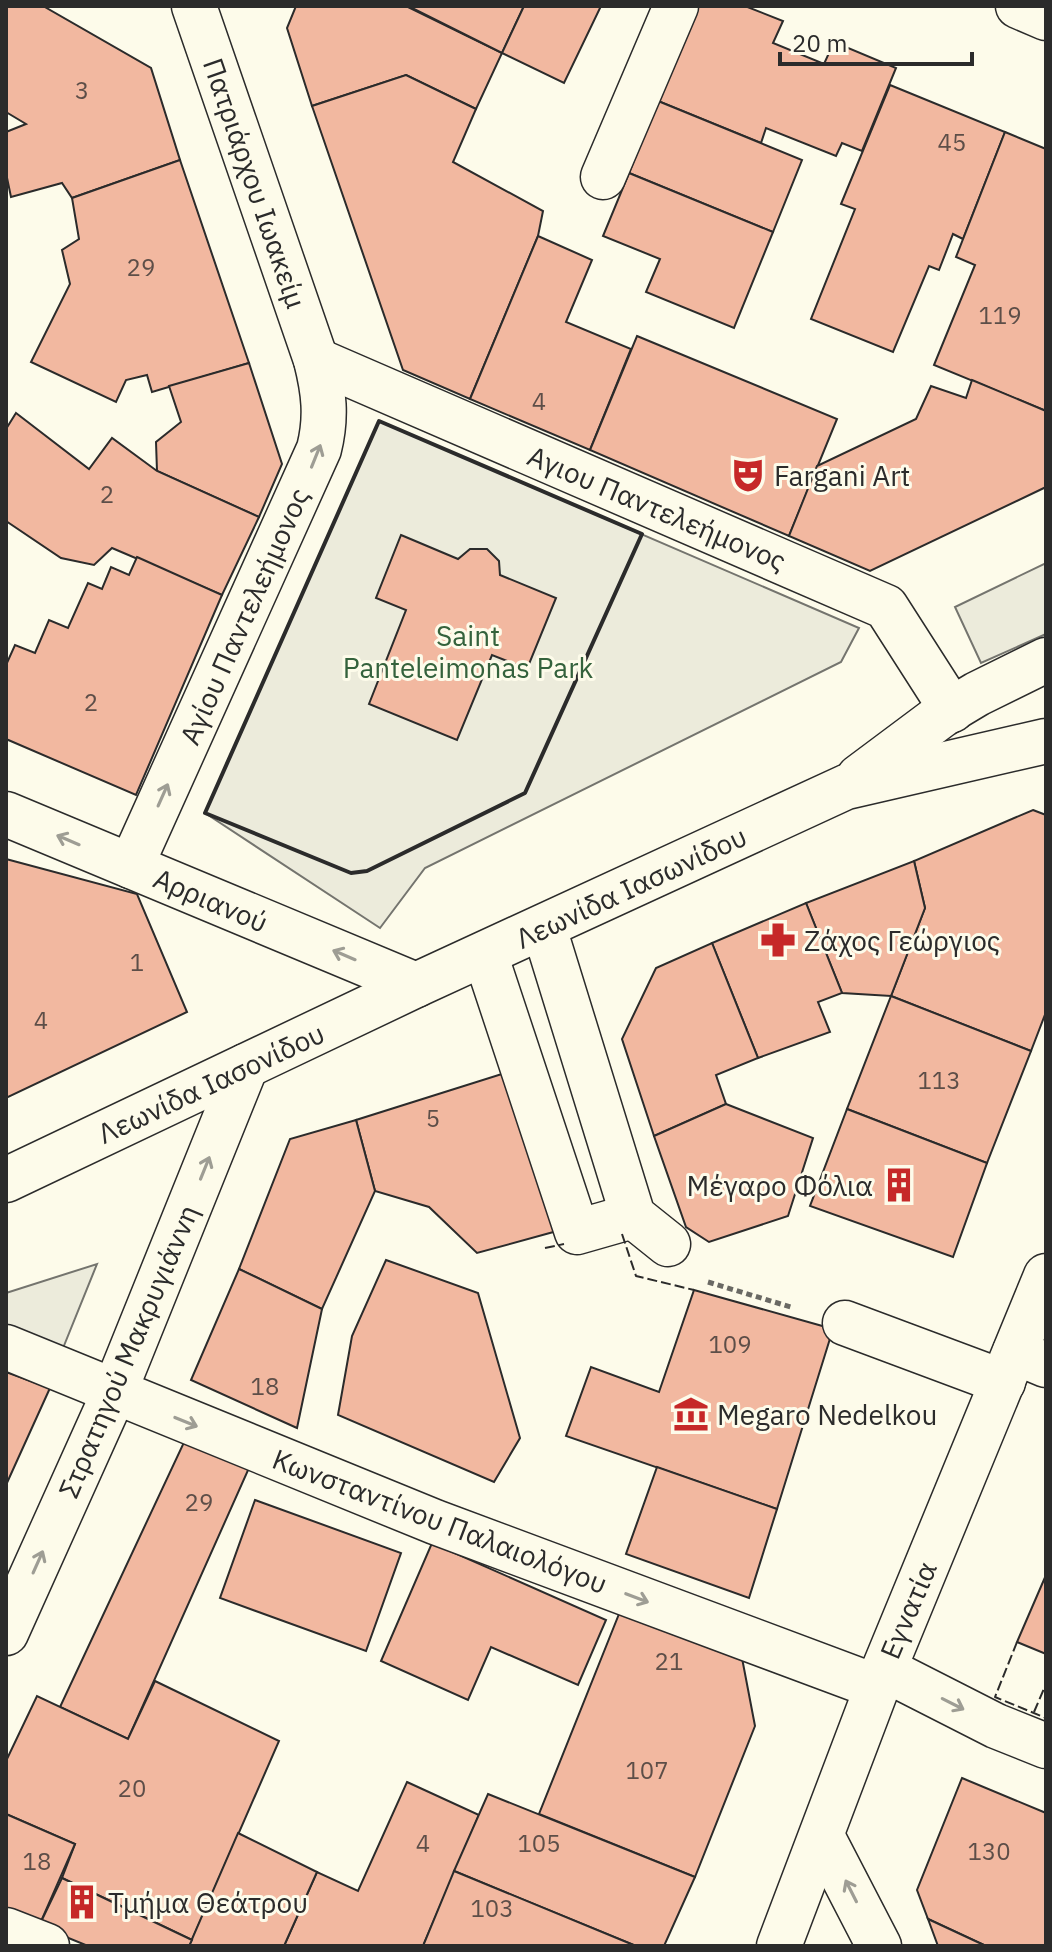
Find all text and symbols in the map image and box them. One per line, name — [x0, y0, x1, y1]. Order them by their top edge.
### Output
scale bar — [780, 16, 972, 66]
text: 20 m — [792, 27, 847, 59]
street label: Πατριάρχου Ιωακείμ — [195, 53, 315, 313]
house number: 3 — [75, 74, 89, 106]
house number: 45 — [938, 126, 966, 158]
house number: 29 — [127, 251, 155, 283]
house number: 119 — [978, 299, 1022, 331]
house number: 4 — [532, 385, 546, 417]
street label: Αγιου Παντελεήμονος — [522, 437, 792, 579]
one-way arrow — [309, 444, 324, 469]
theatre icon: Fargani Art — [729, 456, 767, 494]
place label: Fargani Art — [774, 457, 910, 494]
house number: 2 — [100, 478, 114, 510]
street label: Αγίου Παντελεήμονος — [171, 482, 317, 750]
park label: Saint Panteleimonas Park — [343, 617, 593, 686]
house number: 2 — [84, 686, 98, 718]
one-way arrow — [156, 783, 171, 808]
street label: Λεωνίδα Ιασωνίδου — [509, 817, 753, 957]
one-way arrow — [56, 832, 81, 846]
street label: Αρριανού — [148, 859, 274, 941]
pharmacy icon: Ζάχος Γεώργιος — [759, 921, 797, 959]
place label: Ζάχος Γεώργιος — [804, 922, 1000, 959]
house number: 1 — [130, 946, 144, 978]
one-way arrow — [332, 947, 357, 962]
house number: 4 — [34, 1004, 48, 1036]
street label: Λεωνίδα Ιασονίδου — [92, 1014, 330, 1152]
house number: 113 — [917, 1064, 961, 1096]
house number: 5 — [426, 1102, 440, 1134]
one-way arrow — [199, 1156, 213, 1181]
building icon: Μέγαρο Φόλια — [880, 1166, 918, 1204]
place label: Μέγαρο Φόλια — [686, 1167, 873, 1204]
street label: Στρατηγού Μακρυγιάννη — [49, 1199, 207, 1503]
house number: 109 — [708, 1328, 752, 1360]
house number: 18 — [251, 1370, 279, 1402]
museum icon: Megaro Nedelkou — [672, 1395, 710, 1433]
place label: Megaro Nedelkou — [717, 1396, 937, 1433]
one-way arrow — [173, 1416, 198, 1430]
street label: Κωνσταντίνου Παλαιολόγου — [267, 1440, 613, 1602]
house number: 29 — [185, 1486, 213, 1518]
one-way arrow — [31, 1550, 46, 1574]
street label: Εγνατία — [871, 1556, 945, 1664]
one-way arrow — [625, 1592, 649, 1606]
house number: 21 — [655, 1645, 683, 1677]
one-way arrow — [941, 1697, 965, 1712]
house number: 107 — [625, 1754, 669, 1786]
house number: 20 — [118, 1772, 146, 1804]
house number: 4 — [416, 1827, 430, 1859]
house number: 105 — [517, 1827, 561, 1859]
house number: 130 — [967, 1835, 1011, 1867]
house number: 18 — [23, 1845, 51, 1877]
one-way arrow — [842, 1880, 858, 1904]
building icon: Τμήμα Θεάτρου — [63, 1883, 101, 1921]
place label: Τμήμα Θεάτρου — [108, 1884, 308, 1921]
house number: 103 — [470, 1892, 514, 1924]

